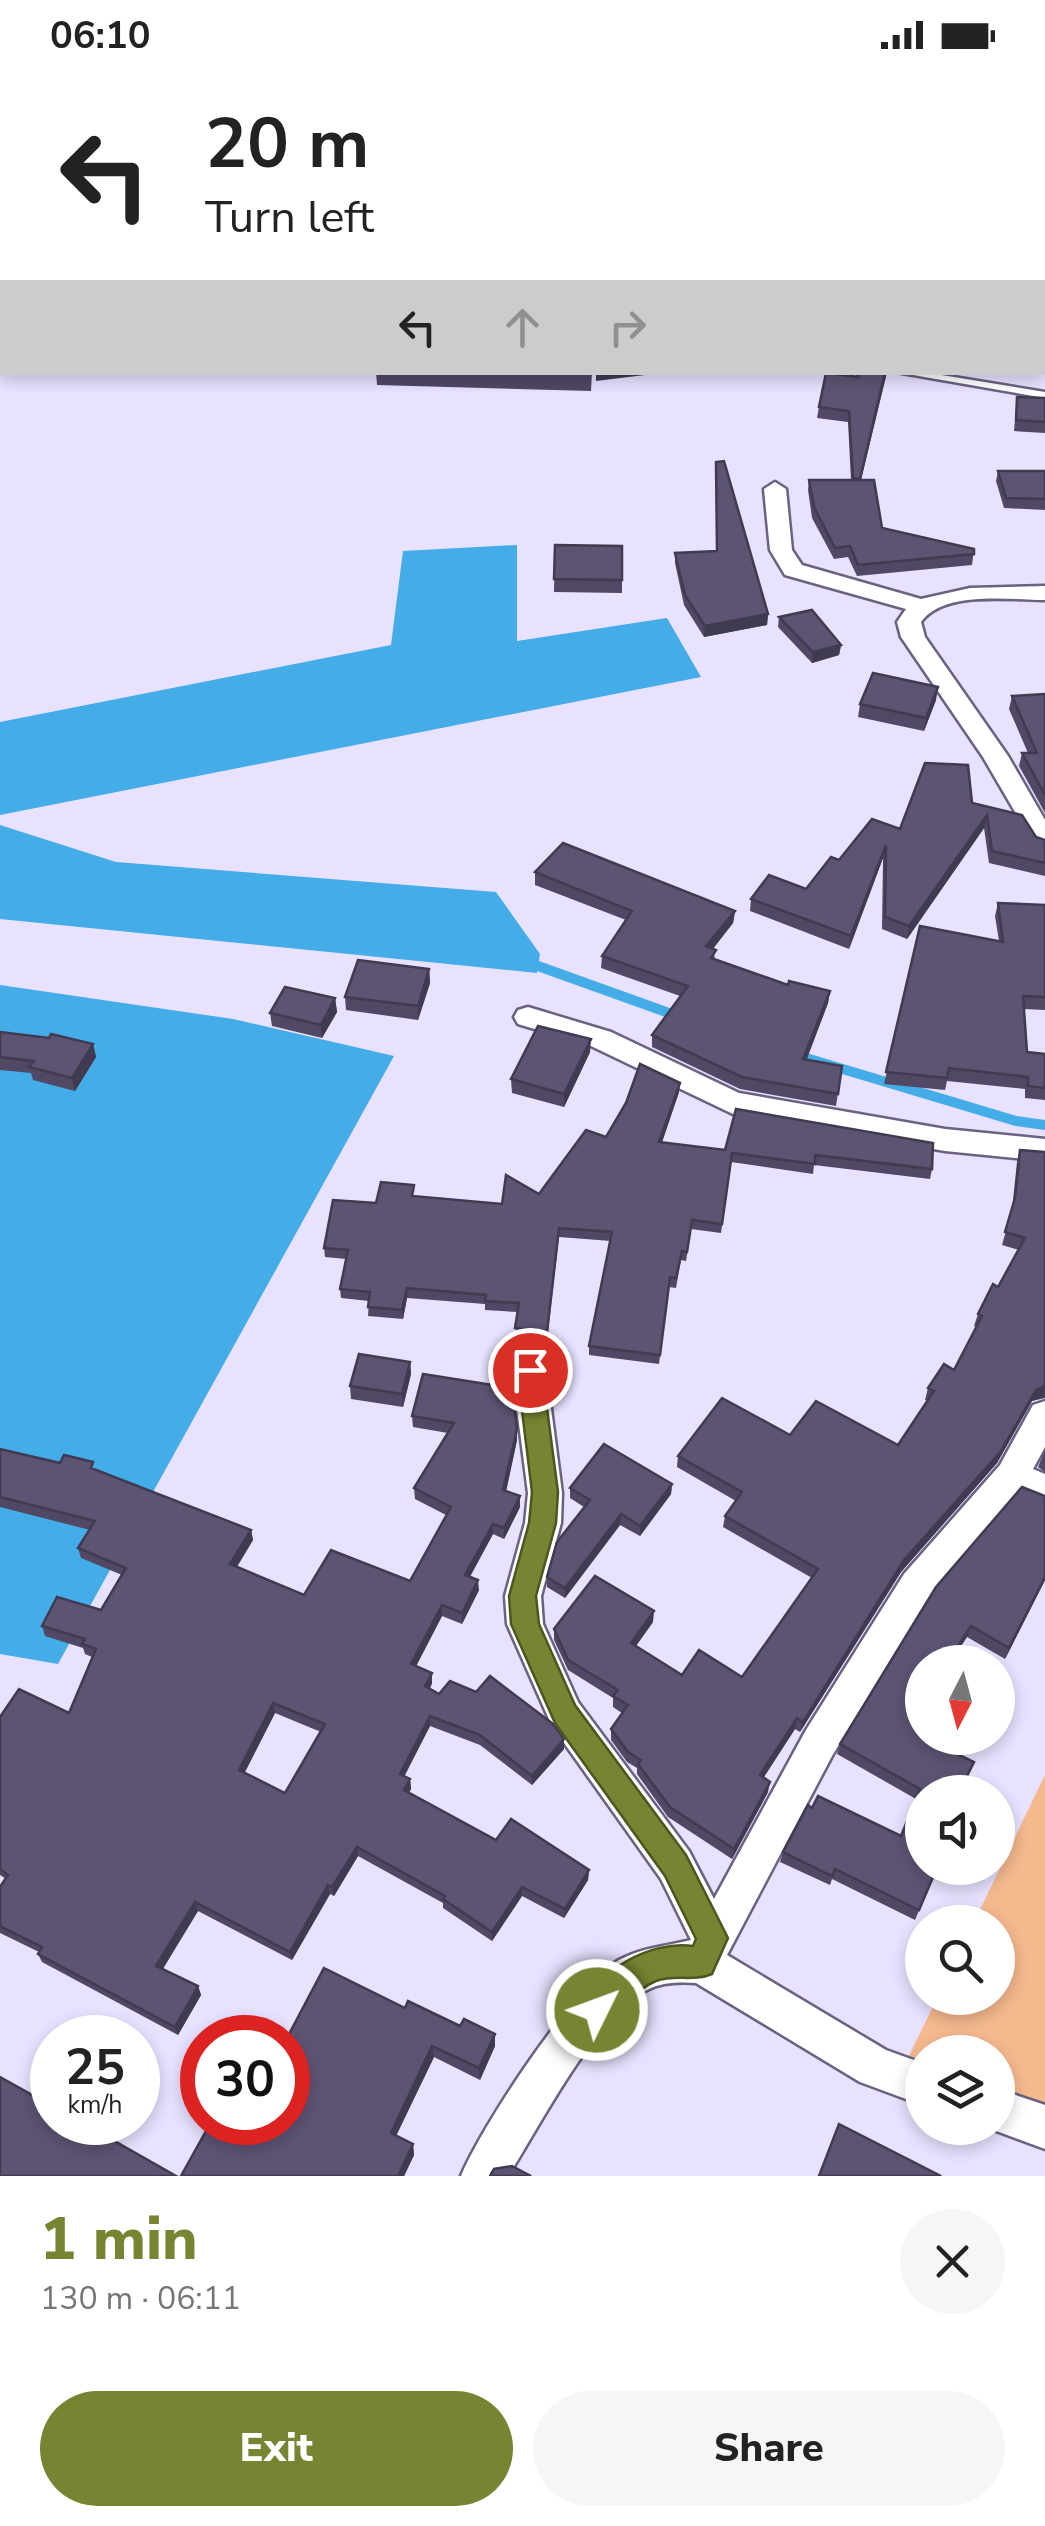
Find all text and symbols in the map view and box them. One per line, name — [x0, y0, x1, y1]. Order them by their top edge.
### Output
text: 06:10 — [50, 10, 151, 61]
text: 20 m — [205, 96, 369, 192]
icon: left — [40, 110, 170, 240]
text: Turn left — [205, 187, 374, 248]
icon: left — [390, 300, 445, 355]
icon: ahead — [495, 300, 550, 355]
icon: right — [600, 300, 655, 355]
pin — [488, 1328, 573, 1413]
icon: arrive — [503, 1343, 558, 1398]
north arrow — [905, 1645, 1015, 1755]
map controls — [905, 1645, 1015, 2145]
button: sound — [905, 1775, 1015, 1885]
button: search — [905, 1905, 1015, 2015]
position arrow — [545, 1958, 649, 2062]
speed limit sign: 30 — [180, 2015, 310, 2145]
text: 25 — [65, 2033, 125, 2102]
button: layers — [905, 2035, 1015, 2145]
text: km/h — [67, 2088, 123, 2122]
text: 1 min — [40, 2198, 198, 2280]
button: close — [900, 2209, 1005, 2314]
text: 130 m · 06:11 — [40, 2277, 241, 2320]
button: Exit — [40, 2391, 513, 2506]
button: Share — [533, 2391, 1005, 2506]

